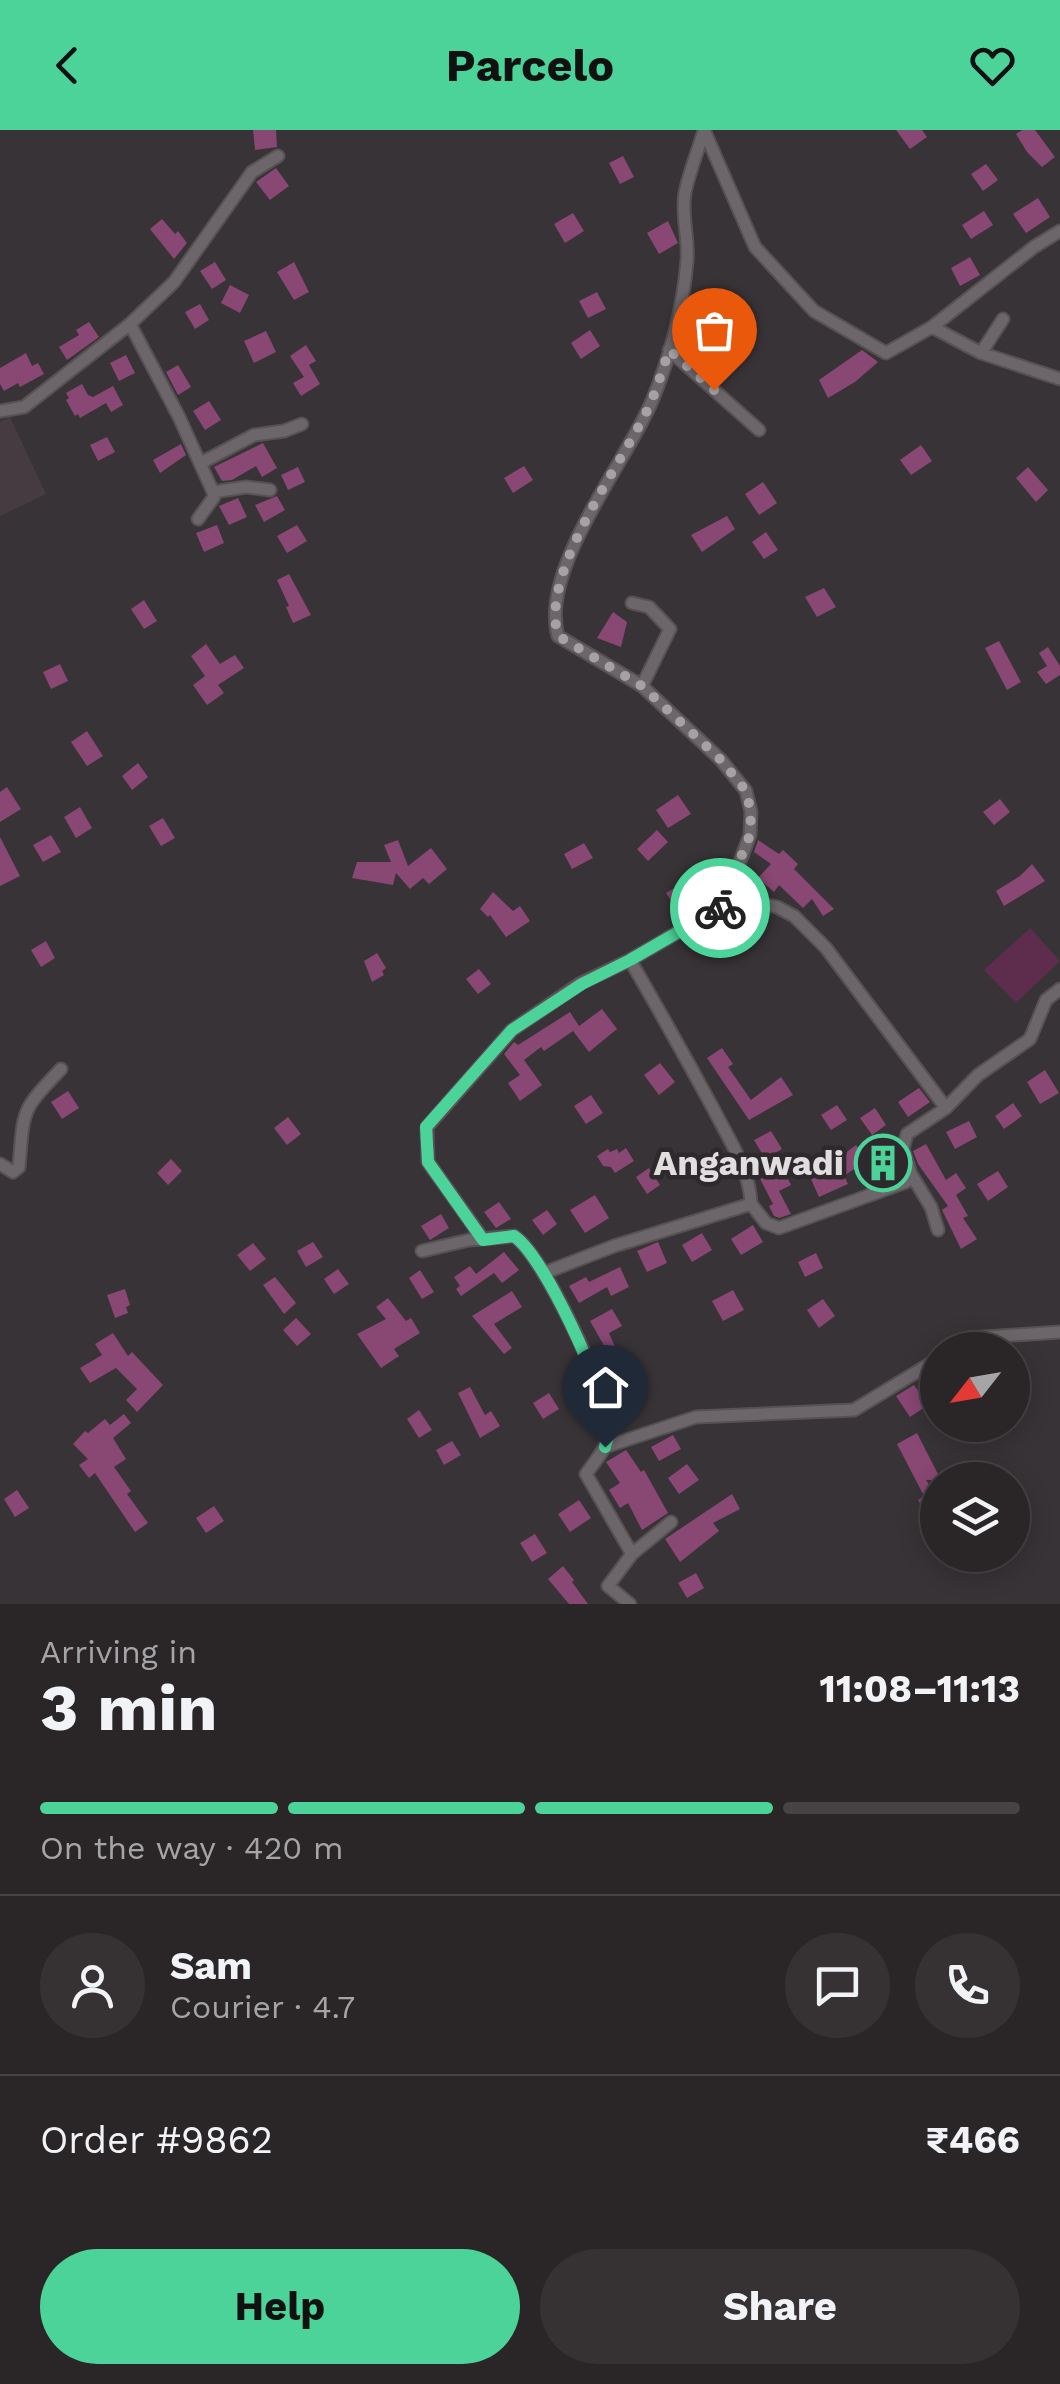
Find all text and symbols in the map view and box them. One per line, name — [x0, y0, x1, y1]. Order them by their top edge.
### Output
icon: back — [40, 38, 95, 93]
icon: heart — [965, 38, 1020, 93]
text: Parcelo — [446, 39, 614, 92]
pin — [672, 288, 757, 391]
icon: bag — [687, 303, 742, 358]
courier — [670, 858, 770, 958]
icon: bike — [693, 881, 748, 936]
building icon: Anganwadi — [853, 1133, 913, 1193]
place label: Anganwadi — [654, 1142, 844, 1184]
north arrow — [920, 1332, 1030, 1442]
map controls — [920, 1332, 1030, 1572]
pin — [563, 1345, 648, 1448]
icon: home — [578, 1360, 633, 1415]
button: layers — [920, 1462, 1030, 1572]
text: Arriving in — [40, 1633, 197, 1671]
text: 11:08–11:13 — [820, 1667, 1020, 1711]
text: 3 min — [40, 1670, 218, 1746]
text: On the way · 420 m — [40, 1829, 344, 1867]
button: person — [40, 1933, 145, 2038]
button: chat — [785, 1933, 890, 2038]
button: phone — [915, 1933, 1020, 2038]
text: Sam — [170, 1944, 252, 1988]
text: Courier · 4.7 — [170, 1988, 355, 2026]
text: Order #9862 — [40, 2118, 273, 2162]
text: ₹466 — [926, 2118, 1020, 2162]
button: Help — [40, 2249, 520, 2364]
button: Share — [540, 2249, 1020, 2364]

